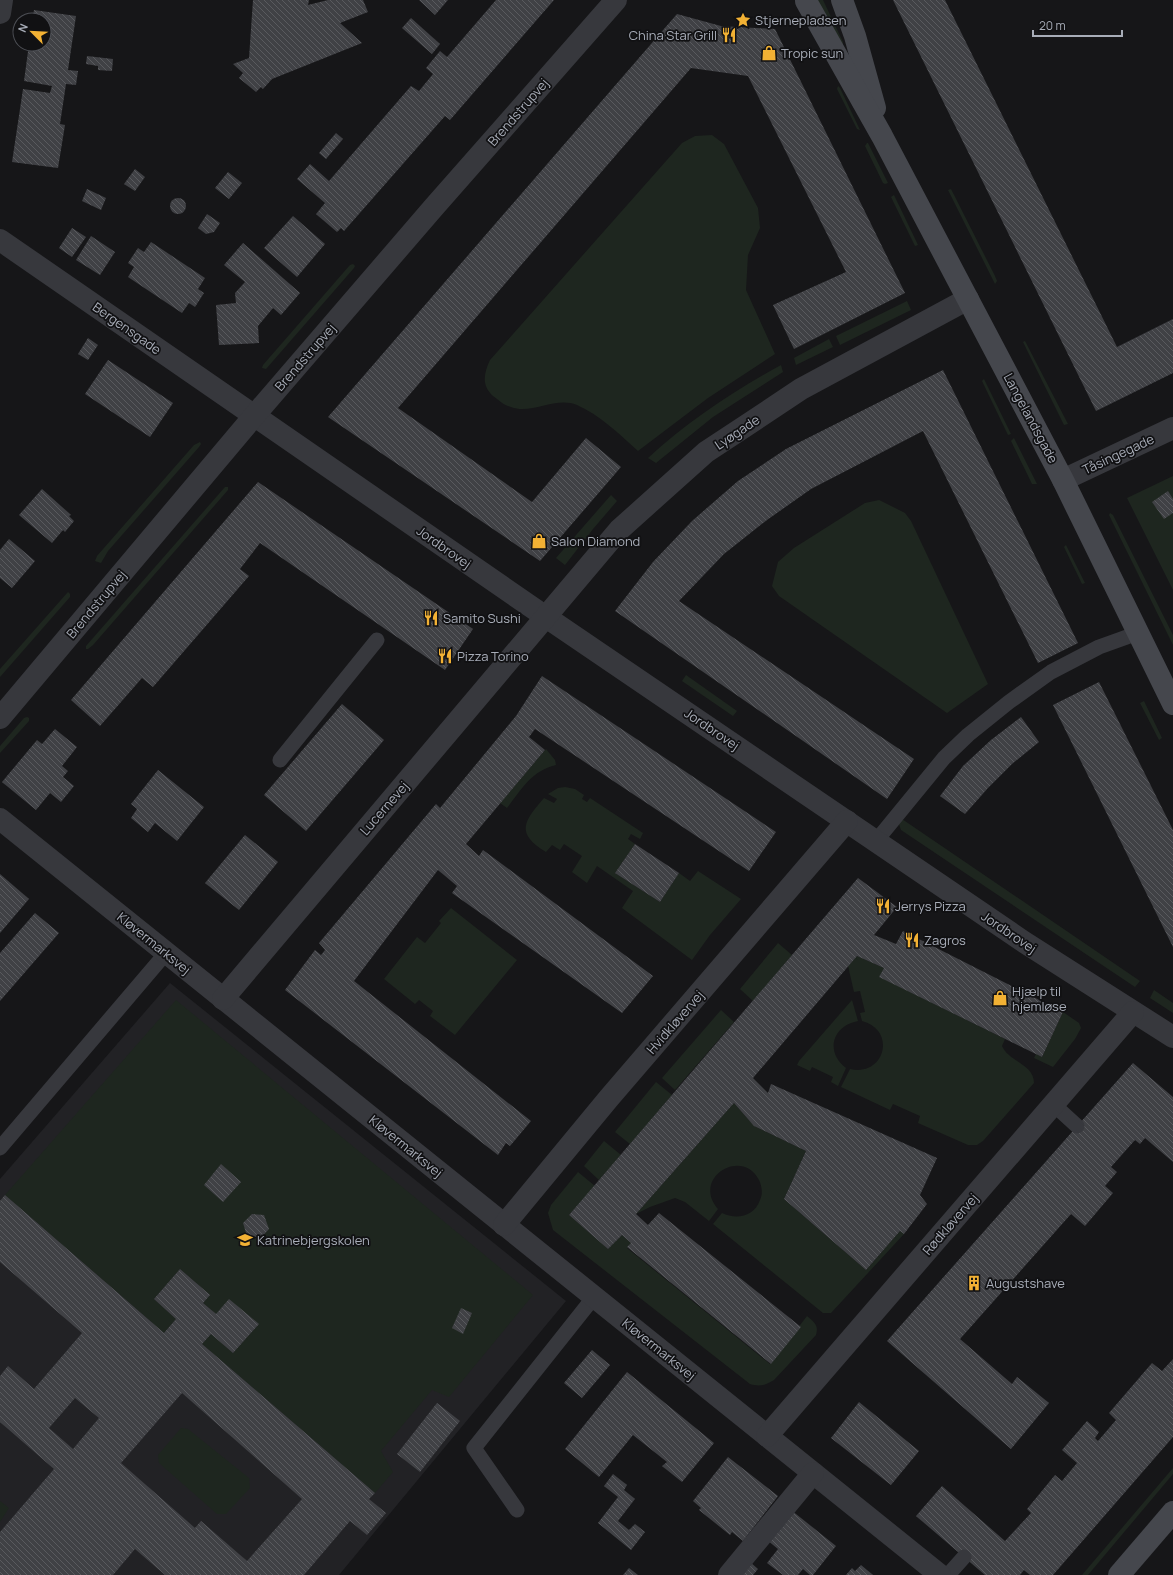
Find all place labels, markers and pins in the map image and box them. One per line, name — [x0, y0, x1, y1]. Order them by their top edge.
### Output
place icon: Stjernepladsen — [734, 11, 752, 29]
place label: Stjernepladsen — [755, 11, 846, 29]
place label: China Star Grill — [629, 26, 717, 44]
restaurant icon: China Star Grill — [720, 26, 738, 44]
shop icon: Tropic sun — [760, 44, 778, 62]
place label: Tropic sun — [781, 44, 843, 62]
shop icon: Salon Diamond — [530, 532, 548, 550]
place label: Salon Diamond — [551, 532, 640, 550]
restaurant icon: Samito Sushi — [422, 609, 440, 627]
place label: Samito Sushi — [443, 609, 521, 627]
restaurant icon: Pizza Torino — [436, 647, 454, 665]
place label: Pizza Torino — [457, 647, 529, 665]
restaurant icon: Jerrys Pizza — [874, 897, 892, 915]
place label: Jerrys Pizza — [895, 897, 966, 915]
restaurant icon: Zagros — [903, 931, 921, 949]
place label: Zagros — [924, 931, 966, 949]
place label: Hjælp til hjemløse — [1012, 982, 1067, 1015]
shop icon: Hjælp til hjemløse — [991, 989, 1009, 1007]
school or university icon: Katrinebjergskolen — [236, 1231, 254, 1249]
place label: Katrinebjergskolen — [257, 1231, 370, 1249]
building icon: Augustshave — [965, 1274, 983, 1292]
place label: Augustshave — [986, 1274, 1065, 1292]

